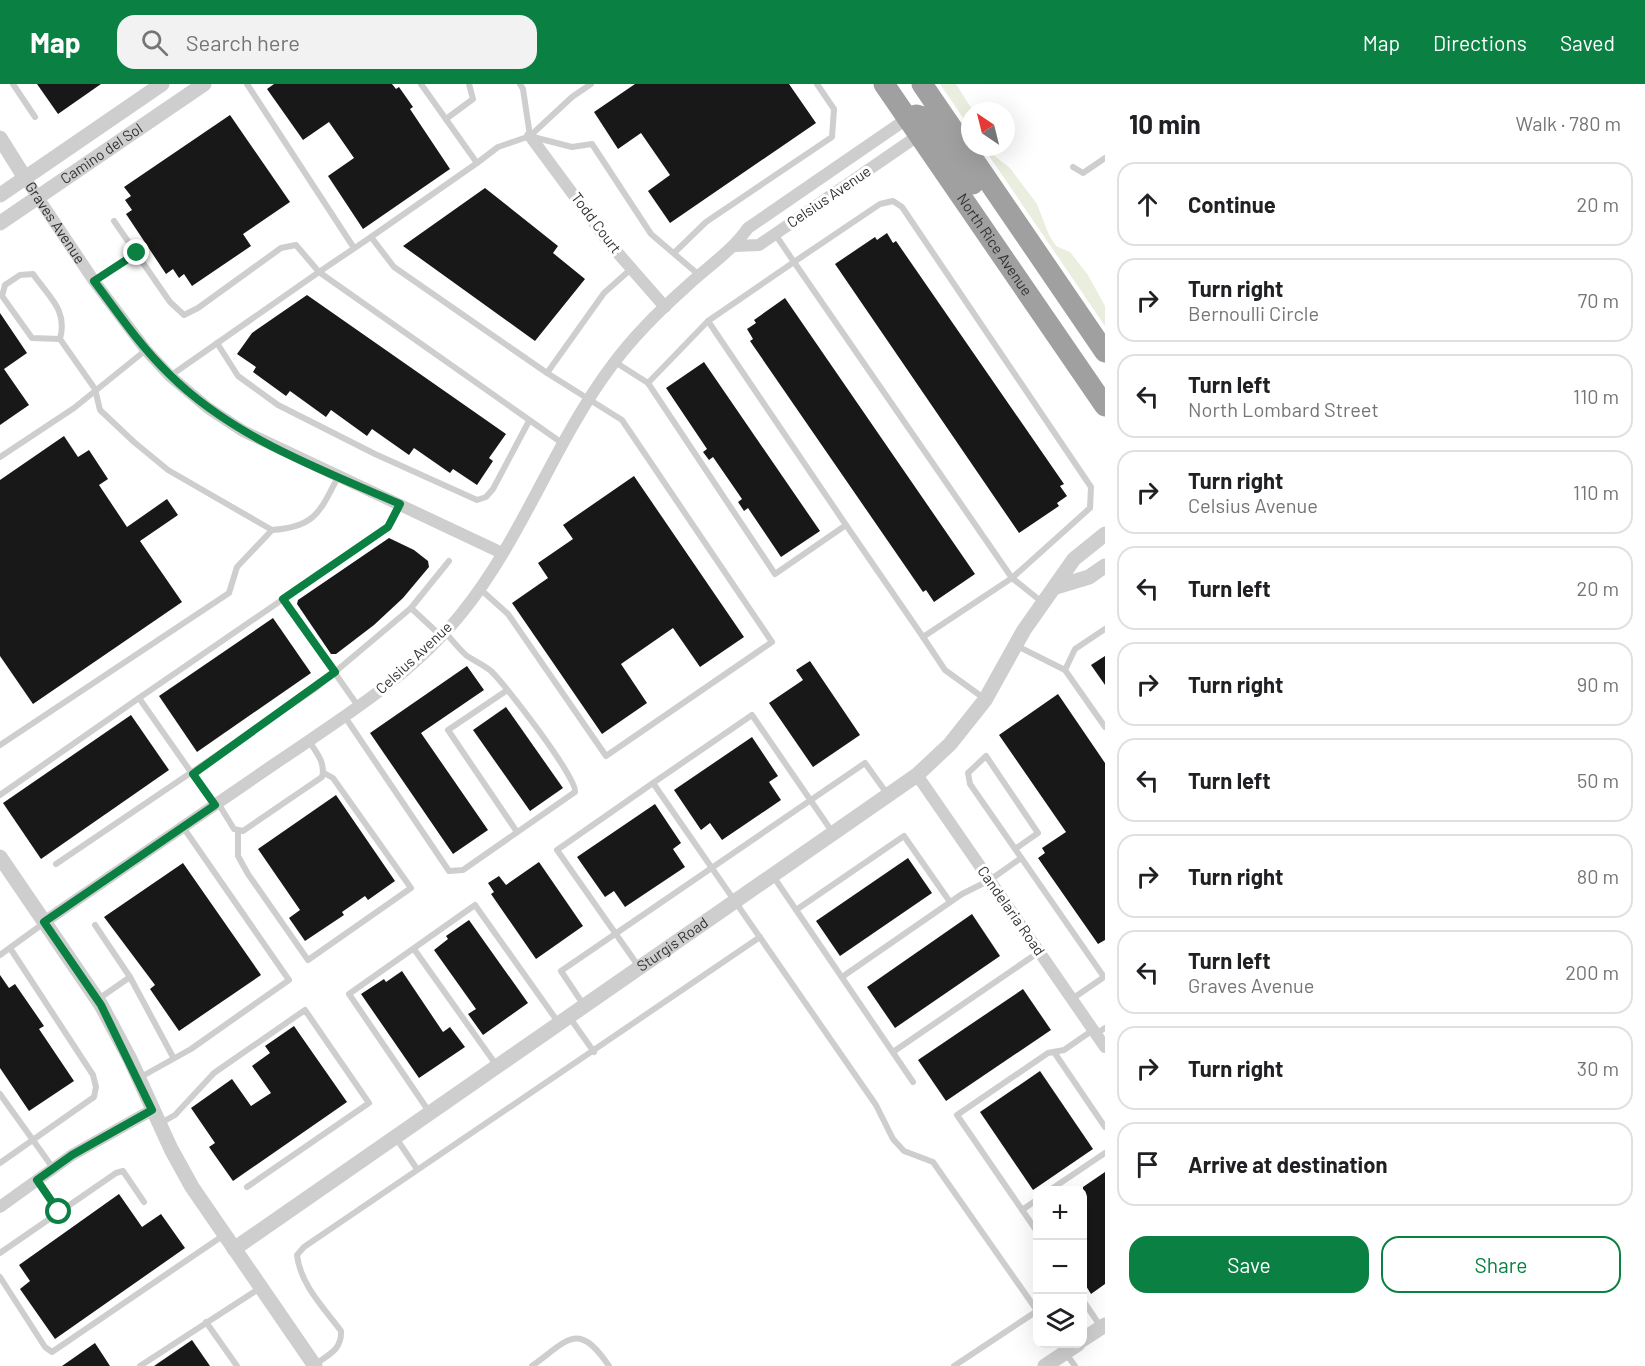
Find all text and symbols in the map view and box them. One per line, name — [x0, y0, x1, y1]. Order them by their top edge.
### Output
search box — [117, 15, 537, 69]
text: Map — [30, 25, 81, 59]
icon: search — [138, 26, 171, 59]
text: Search here — [186, 29, 300, 55]
text: Map — [1363, 30, 1400, 55]
text: Directions — [1433, 30, 1527, 55]
text: Saved — [1560, 30, 1615, 55]
north arrow — [961, 102, 1015, 156]
text: 10 min — [1129, 108, 1201, 139]
text: Walk · 780 m — [1516, 111, 1621, 135]
street label: Camino del Sol — [57, 119, 145, 187]
street label: Celsius Avenue — [783, 161, 874, 231]
street label: Graves Avenue — [22, 178, 90, 267]
street label: Todd Court — [568, 188, 625, 256]
icon: ahead — [1131, 188, 1164, 221]
street label: North Rice Avenue — [954, 190, 1037, 299]
text: Continue — [1188, 191, 1276, 217]
text: 20 m — [1576, 192, 1619, 216]
route end — [123, 239, 149, 265]
text: Turn right — [1188, 275, 1283, 301]
icon: right — [1131, 284, 1164, 317]
text: 70 m — [1578, 288, 1619, 312]
text: Bernoulli Circle — [1188, 301, 1319, 325]
text: Turn left — [1188, 371, 1271, 397]
icon: left — [1131, 380, 1164, 413]
text: 110 m — [1573, 384, 1619, 408]
text: North Lombard Street — [1188, 397, 1379, 421]
text: Turn right — [1188, 467, 1283, 493]
icon: right — [1131, 476, 1164, 509]
text: 110 m — [1573, 480, 1619, 504]
text: Celsius Avenue — [1188, 493, 1318, 517]
icon: left — [1131, 572, 1164, 605]
text: Turn left — [1188, 575, 1271, 601]
text: 20 m — [1576, 576, 1619, 600]
street label: Celsius Avenue — [372, 617, 455, 697]
icon: right — [1131, 668, 1164, 701]
text: Turn right — [1188, 671, 1283, 697]
text: 90 m — [1577, 672, 1619, 696]
icon: left — [1131, 764, 1164, 797]
text: Turn left — [1188, 767, 1271, 793]
text: 50 m — [1577, 768, 1619, 792]
icon: right — [1131, 860, 1164, 893]
street label: Candelaria Road — [974, 862, 1049, 959]
text: Turn right — [1188, 863, 1283, 889]
text: 80 m — [1577, 864, 1619, 888]
street label: Sturgis Road — [633, 913, 711, 975]
text: Turn left — [1188, 947, 1271, 973]
icon: left — [1131, 956, 1164, 989]
text: 200 m — [1565, 960, 1619, 984]
text: Graves Avenue — [1188, 973, 1314, 997]
icon: right — [1131, 1052, 1164, 1085]
text: Turn right — [1188, 1055, 1283, 1081]
text: 30 m — [1577, 1056, 1619, 1080]
icon: arrive — [1131, 1148, 1164, 1181]
text: Arrive at destination — [1188, 1151, 1387, 1177]
map controls — [1033, 1186, 1087, 1348]
button: + — [1033, 1186, 1087, 1240]
route start — [45, 1198, 71, 1224]
button: Save — [1129, 1236, 1369, 1293]
button: Share — [1381, 1236, 1621, 1293]
button: − — [1033, 1240, 1087, 1294]
button: layers — [1033, 1294, 1087, 1348]

